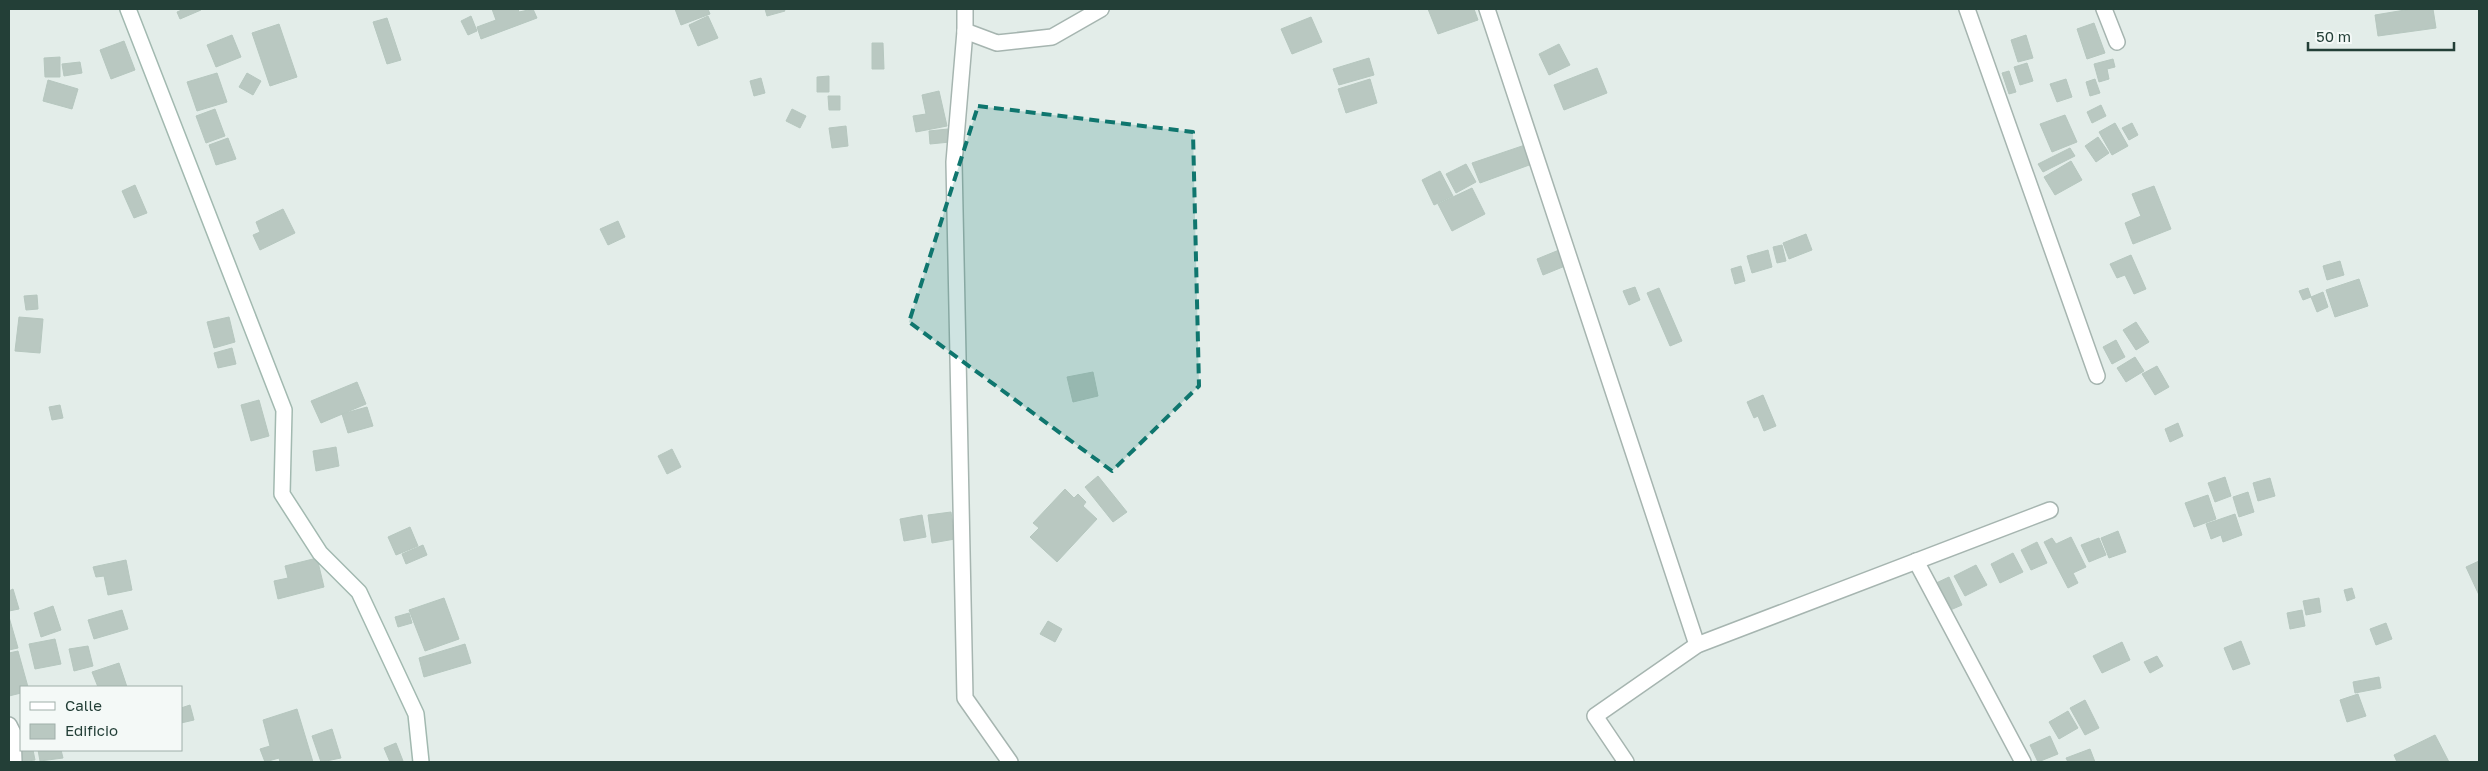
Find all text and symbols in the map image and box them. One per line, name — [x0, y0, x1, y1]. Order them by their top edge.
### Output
scale bar — [2308, 20, 2454, 52]
text: 50 m — [2316, 27, 2351, 45]
legend — [20, 686, 182, 751]
text: Calle — [65, 696, 102, 714]
text: Edificio — [65, 721, 118, 739]

